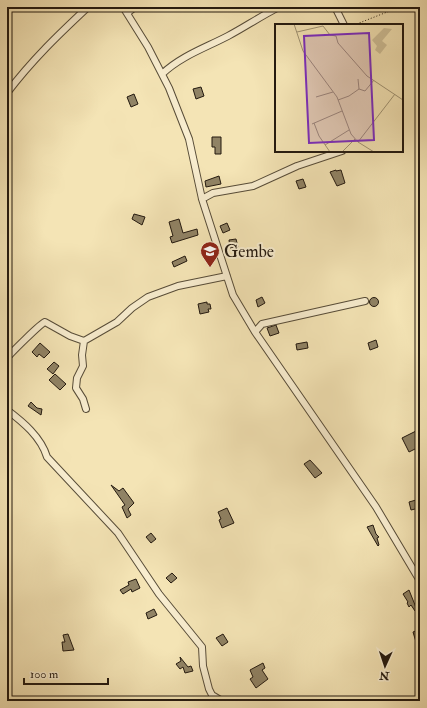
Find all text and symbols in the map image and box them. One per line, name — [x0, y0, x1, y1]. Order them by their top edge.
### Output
inset map — [275, 24, 403, 152]
school or university icon: Gembe — [199, 240, 221, 268]
place label: Gembe — [224, 241, 274, 262]
north arrow — [365, 646, 405, 686]
scale bar — [24, 660, 108, 686]
text: 100 m — [30, 667, 59, 682]
text: N — [378, 669, 391, 682]

